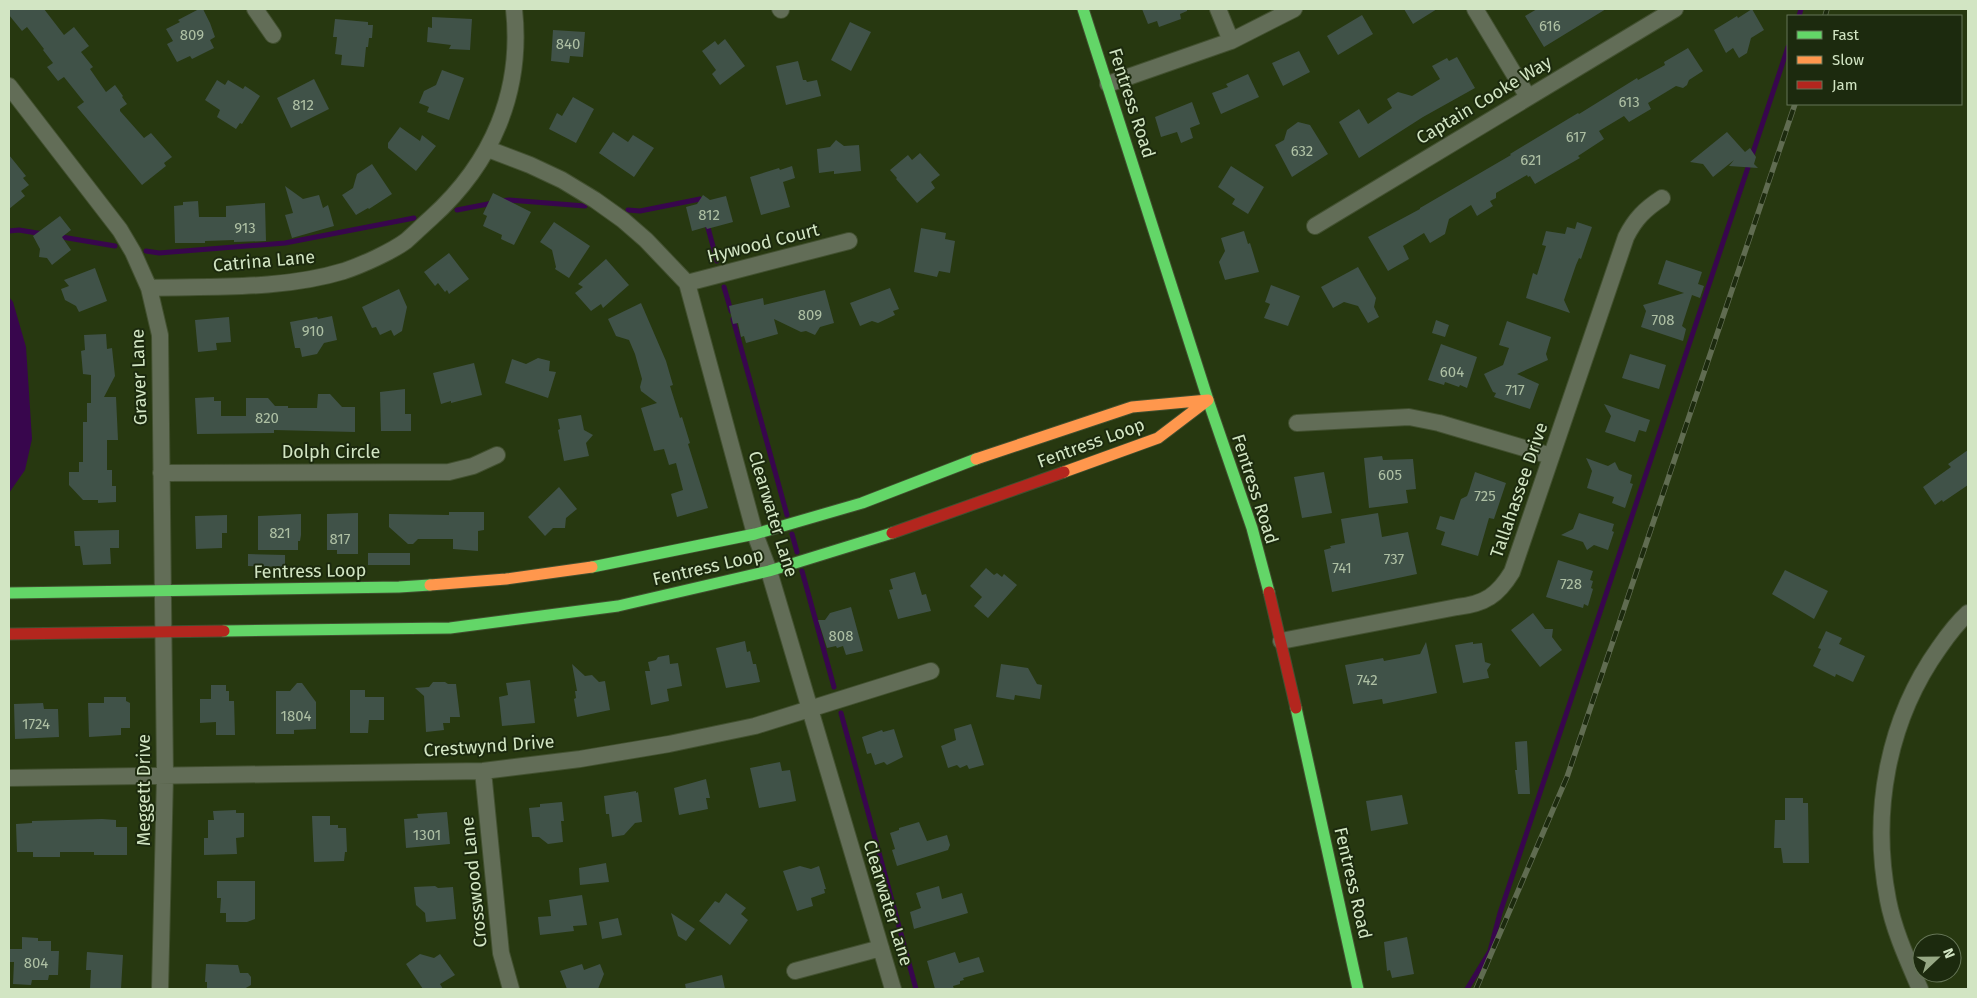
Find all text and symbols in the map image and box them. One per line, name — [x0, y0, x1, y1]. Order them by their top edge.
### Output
legend — [1787, 15, 1962, 105]
house number: 616 — [1539, 17, 1561, 35]
house number: 809 — [180, 26, 204, 44]
text: Fast — [1832, 26, 1859, 44]
house number: 840 — [556, 35, 580, 53]
street label: Fentress Road — [1104, 45, 1160, 161]
street label: Captain Cooke Way — [1412, 51, 1556, 149]
text: Slow — [1832, 51, 1864, 69]
text: Jam — [1832, 76, 1858, 94]
house number: 613 — [1618, 93, 1640, 111]
house number: 812 — [292, 96, 314, 114]
house number: 617 — [1566, 128, 1587, 146]
house number: 632 — [1291, 142, 1313, 160]
house number: 621 — [1520, 151, 1542, 169]
house number: 812 — [698, 206, 720, 224]
street label: Hywood Court — [705, 218, 822, 268]
house number: 913 — [234, 219, 256, 237]
street label: Catrina Lane — [212, 246, 316, 276]
house number: 809 — [798, 306, 822, 324]
house number: 708 — [1651, 311, 1675, 329]
house number: 910 — [302, 322, 324, 340]
street label: Graver Lane — [126, 328, 152, 426]
house number: 604 — [1440, 363, 1464, 381]
house number: 717 — [1505, 381, 1525, 399]
house number: 820 — [255, 409, 279, 427]
street label: Fentress Loop — [1034, 413, 1148, 473]
street label: Tallahassee Drive — [1486, 419, 1552, 561]
street label: Fentress Road — [1227, 431, 1283, 547]
street label: Dolph Circle — [282, 441, 380, 463]
street label: Clearwater Lane — [743, 448, 803, 580]
house number: 605 — [1378, 466, 1402, 484]
house number: 725 — [1474, 487, 1496, 505]
house number: 821 — [269, 524, 291, 542]
house number: 817 — [330, 530, 351, 548]
street label: Fentress Loop — [651, 544, 765, 590]
house number: 737 — [1384, 550, 1405, 568]
street label: Fentress Loop — [253, 559, 367, 583]
house number: 741 — [1332, 559, 1352, 577]
house number: 728 — [1560, 575, 1582, 593]
house number: 808 — [829, 627, 853, 645]
house number: 742 — [1356, 671, 1378, 689]
house number: 1804 — [280, 707, 312, 725]
house number: 1724 — [22, 715, 50, 733]
street label: Crestwynd Drive — [423, 730, 555, 762]
street label: Meggett Drive — [133, 734, 155, 846]
street label: Crosswood Lane — [456, 815, 492, 949]
street label: Fentress Road — [1329, 825, 1377, 941]
house number: 1301 — [413, 826, 441, 844]
street label: Clearwater Lane — [858, 837, 918, 969]
north arrow — [1912, 933, 1962, 983]
text: N — [1939, 946, 1958, 961]
house number: 804 — [24, 954, 48, 972]

